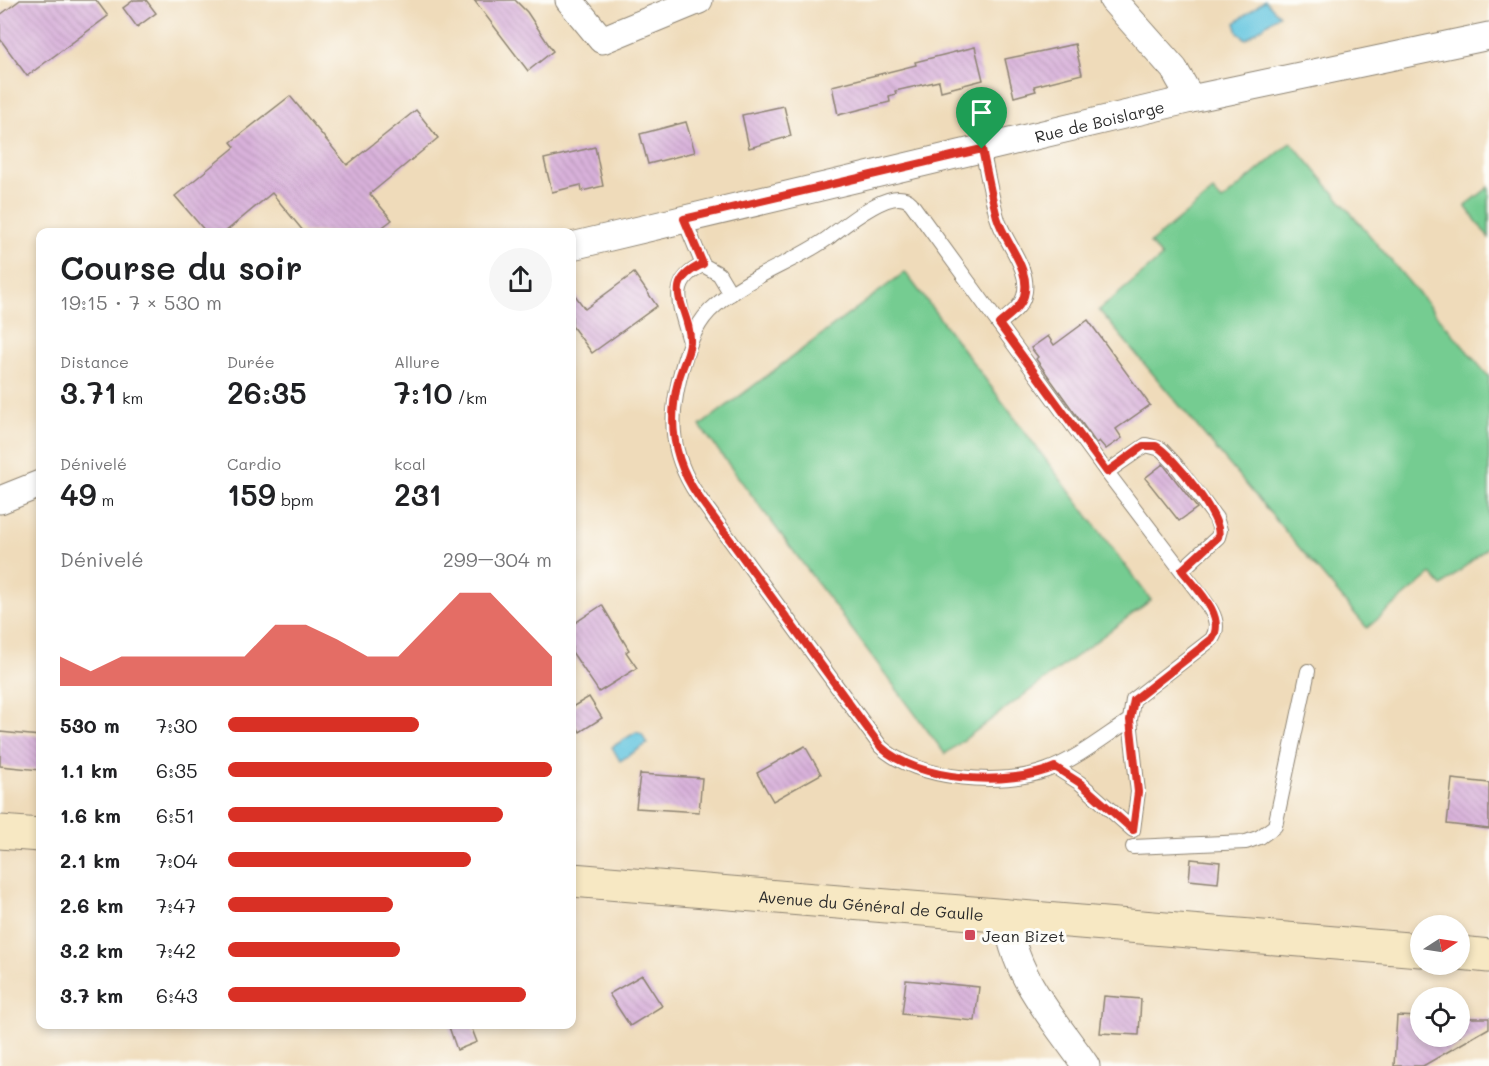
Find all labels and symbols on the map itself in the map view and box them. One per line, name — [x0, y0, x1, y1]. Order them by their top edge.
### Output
pin — [956, 87, 1007, 149]
street label: Rue de Boislarge — [1032, 95, 1166, 146]
street label: Avenue du Général de Gaulle — [757, 885, 984, 924]
north arrow — [1410, 915, 1470, 975]
place label: Jean Bizet — [982, 925, 1065, 946]
marker: Jean Bizet — [963, 928, 977, 942]

